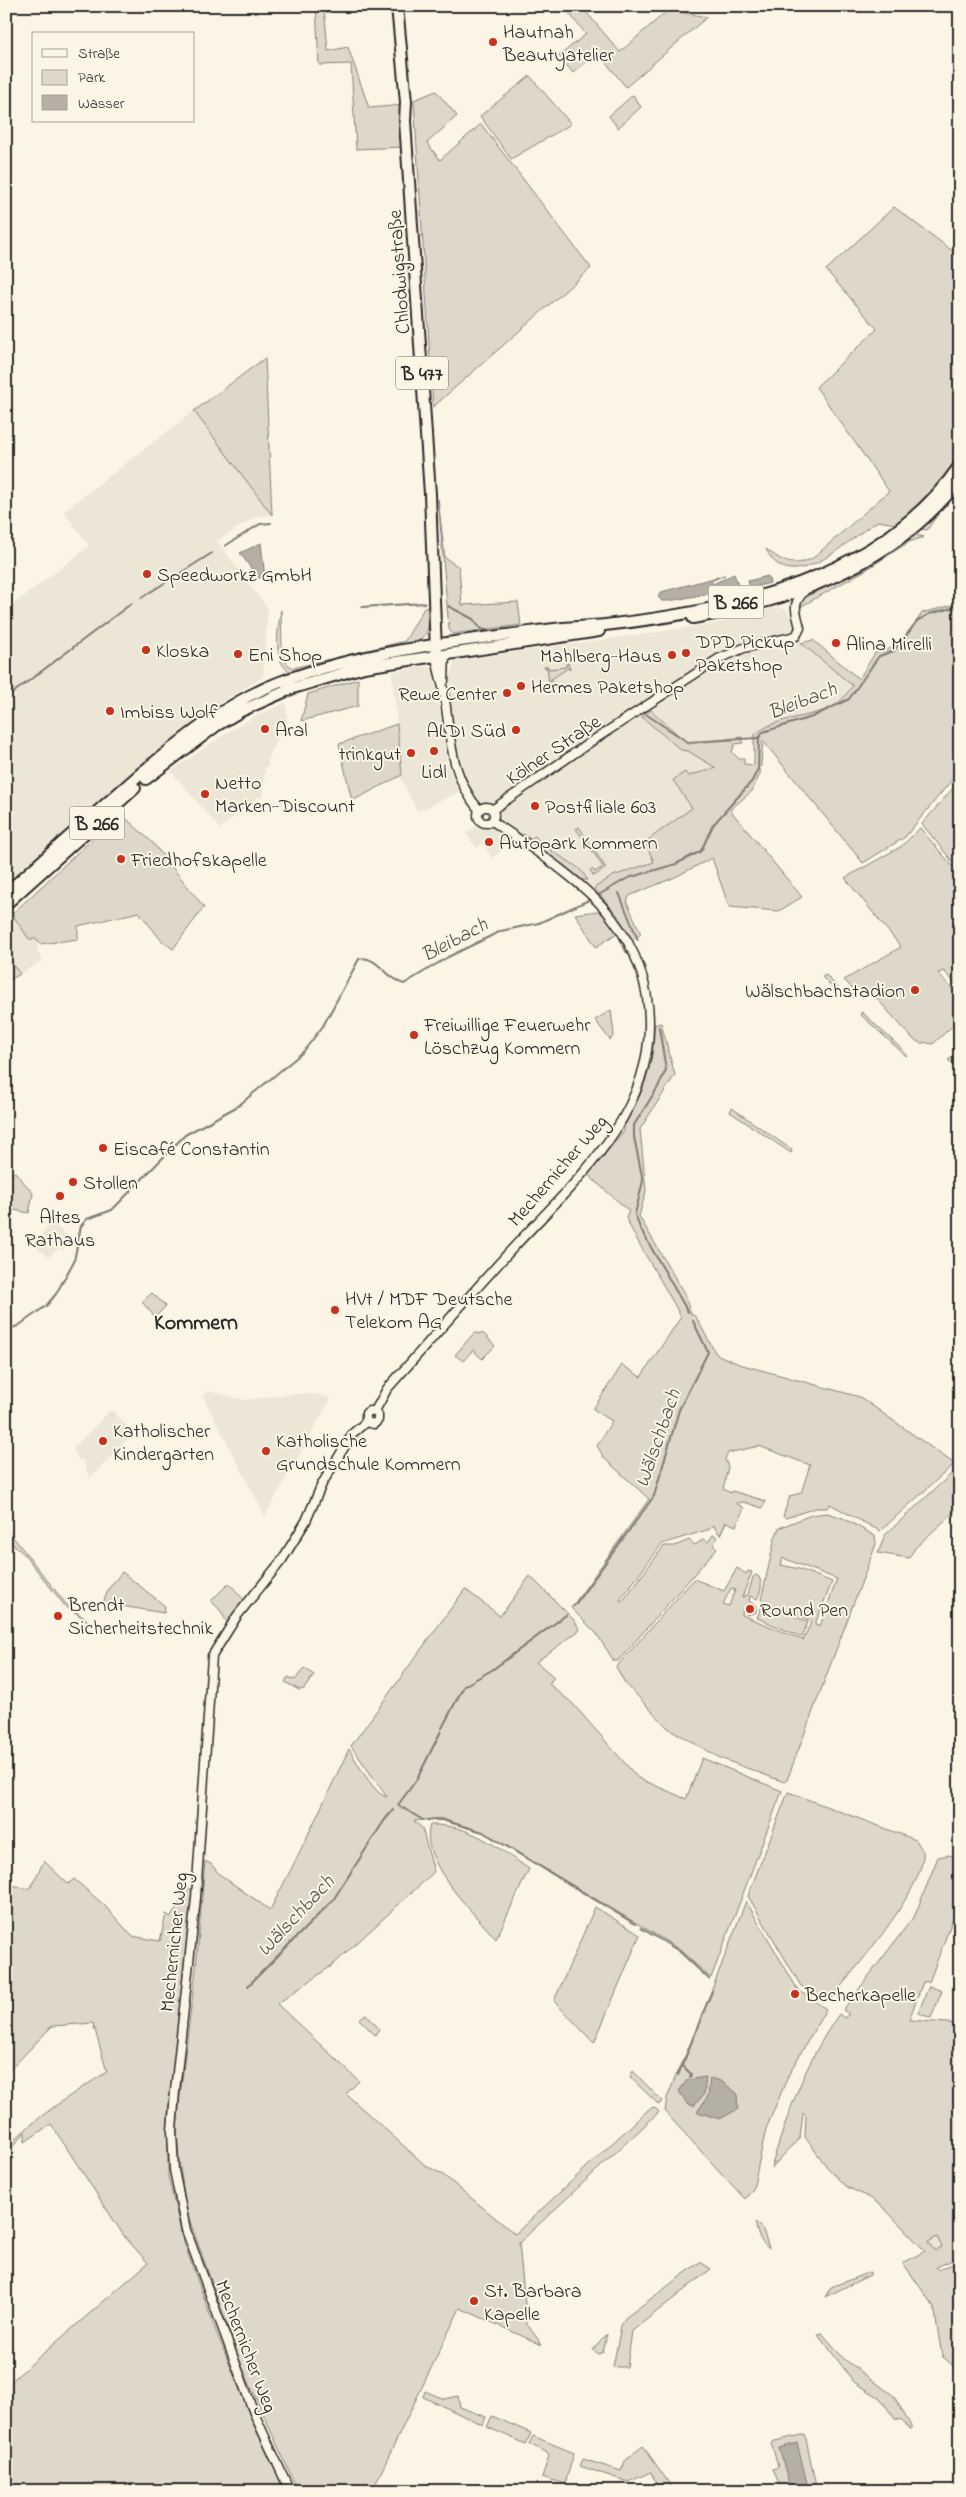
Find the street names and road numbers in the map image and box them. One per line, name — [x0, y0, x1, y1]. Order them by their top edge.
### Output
street label: Chlodwigstraße — [382, 209, 420, 335]
road number: B 477 — [396, 356, 448, 389]
road number: B 266 — [708, 586, 764, 618]
street label: Kölner Straße — [501, 709, 608, 794]
road number: B 266 — [70, 806, 124, 840]
street label: Mechernicher Weg — [502, 1109, 617, 1235]
street label: Mechernicher Weg — [154, 1871, 198, 2014]
street label: Mechernicher Weg — [205, 2276, 283, 2418]

